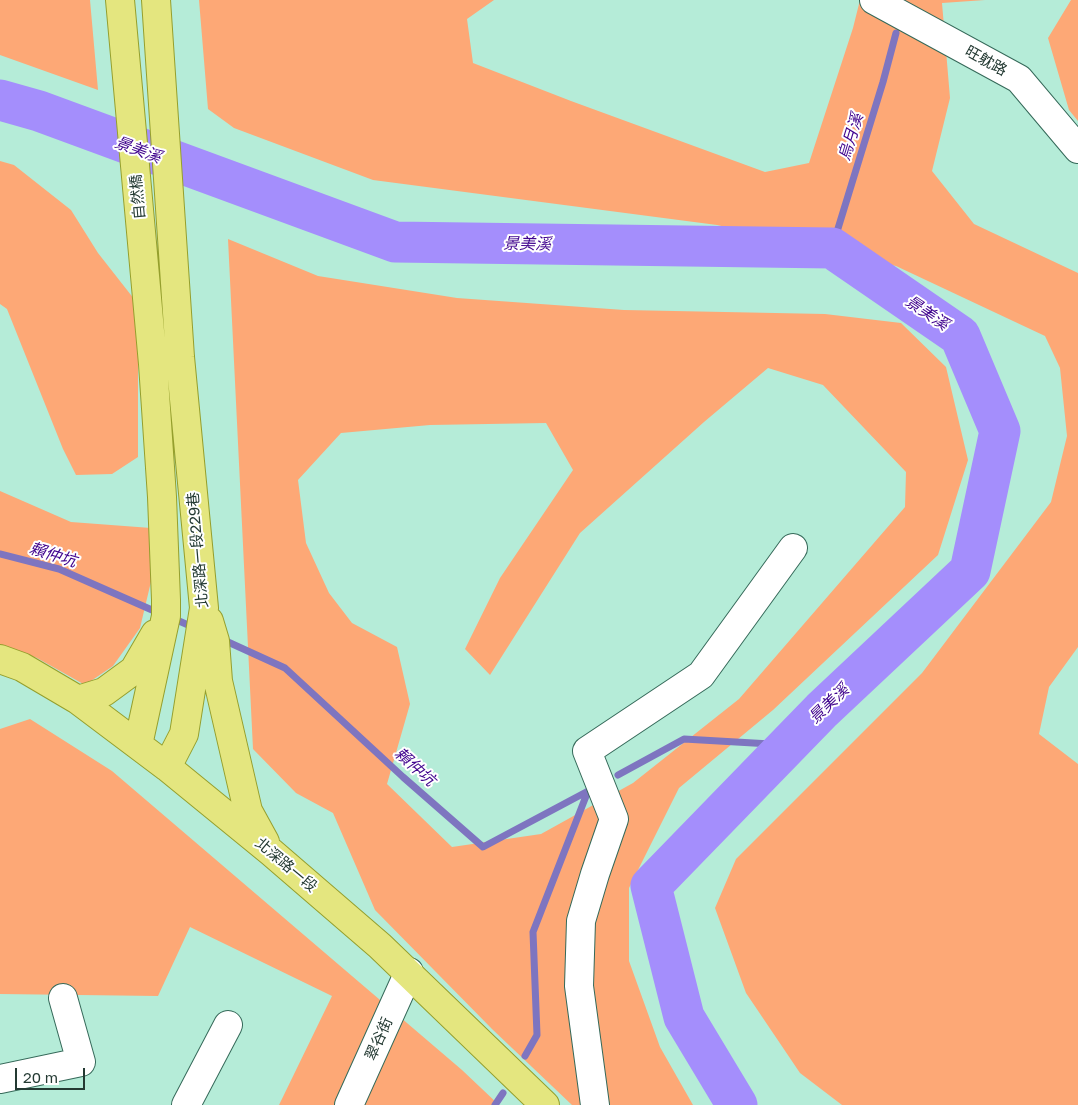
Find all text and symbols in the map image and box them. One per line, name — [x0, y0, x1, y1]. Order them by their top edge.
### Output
street label: 旺躭路 — [962, 42, 1010, 80]
water label: 烏月溪 — [835, 111, 867, 163]
water label: 景美溪 — [112, 133, 164, 167]
street label: 自然橋 — [127, 174, 149, 220]
water label: 景美溪 — [503, 234, 551, 254]
water label: 景美溪 — [902, 292, 952, 334]
street label: 北深路一段229巷 — [184, 491, 212, 609]
water label: 賴仲坑 — [27, 539, 79, 571]
water label: 景美溪 — [805, 680, 853, 728]
water label: 賴仲坑 — [391, 744, 439, 790]
street label: 北深路一段 — [251, 834, 321, 896]
street label: 翠谷街 — [362, 1015, 396, 1063]
scale bar — [18, 1058, 88, 1090]
text: 20 m — [23, 1068, 58, 1086]

